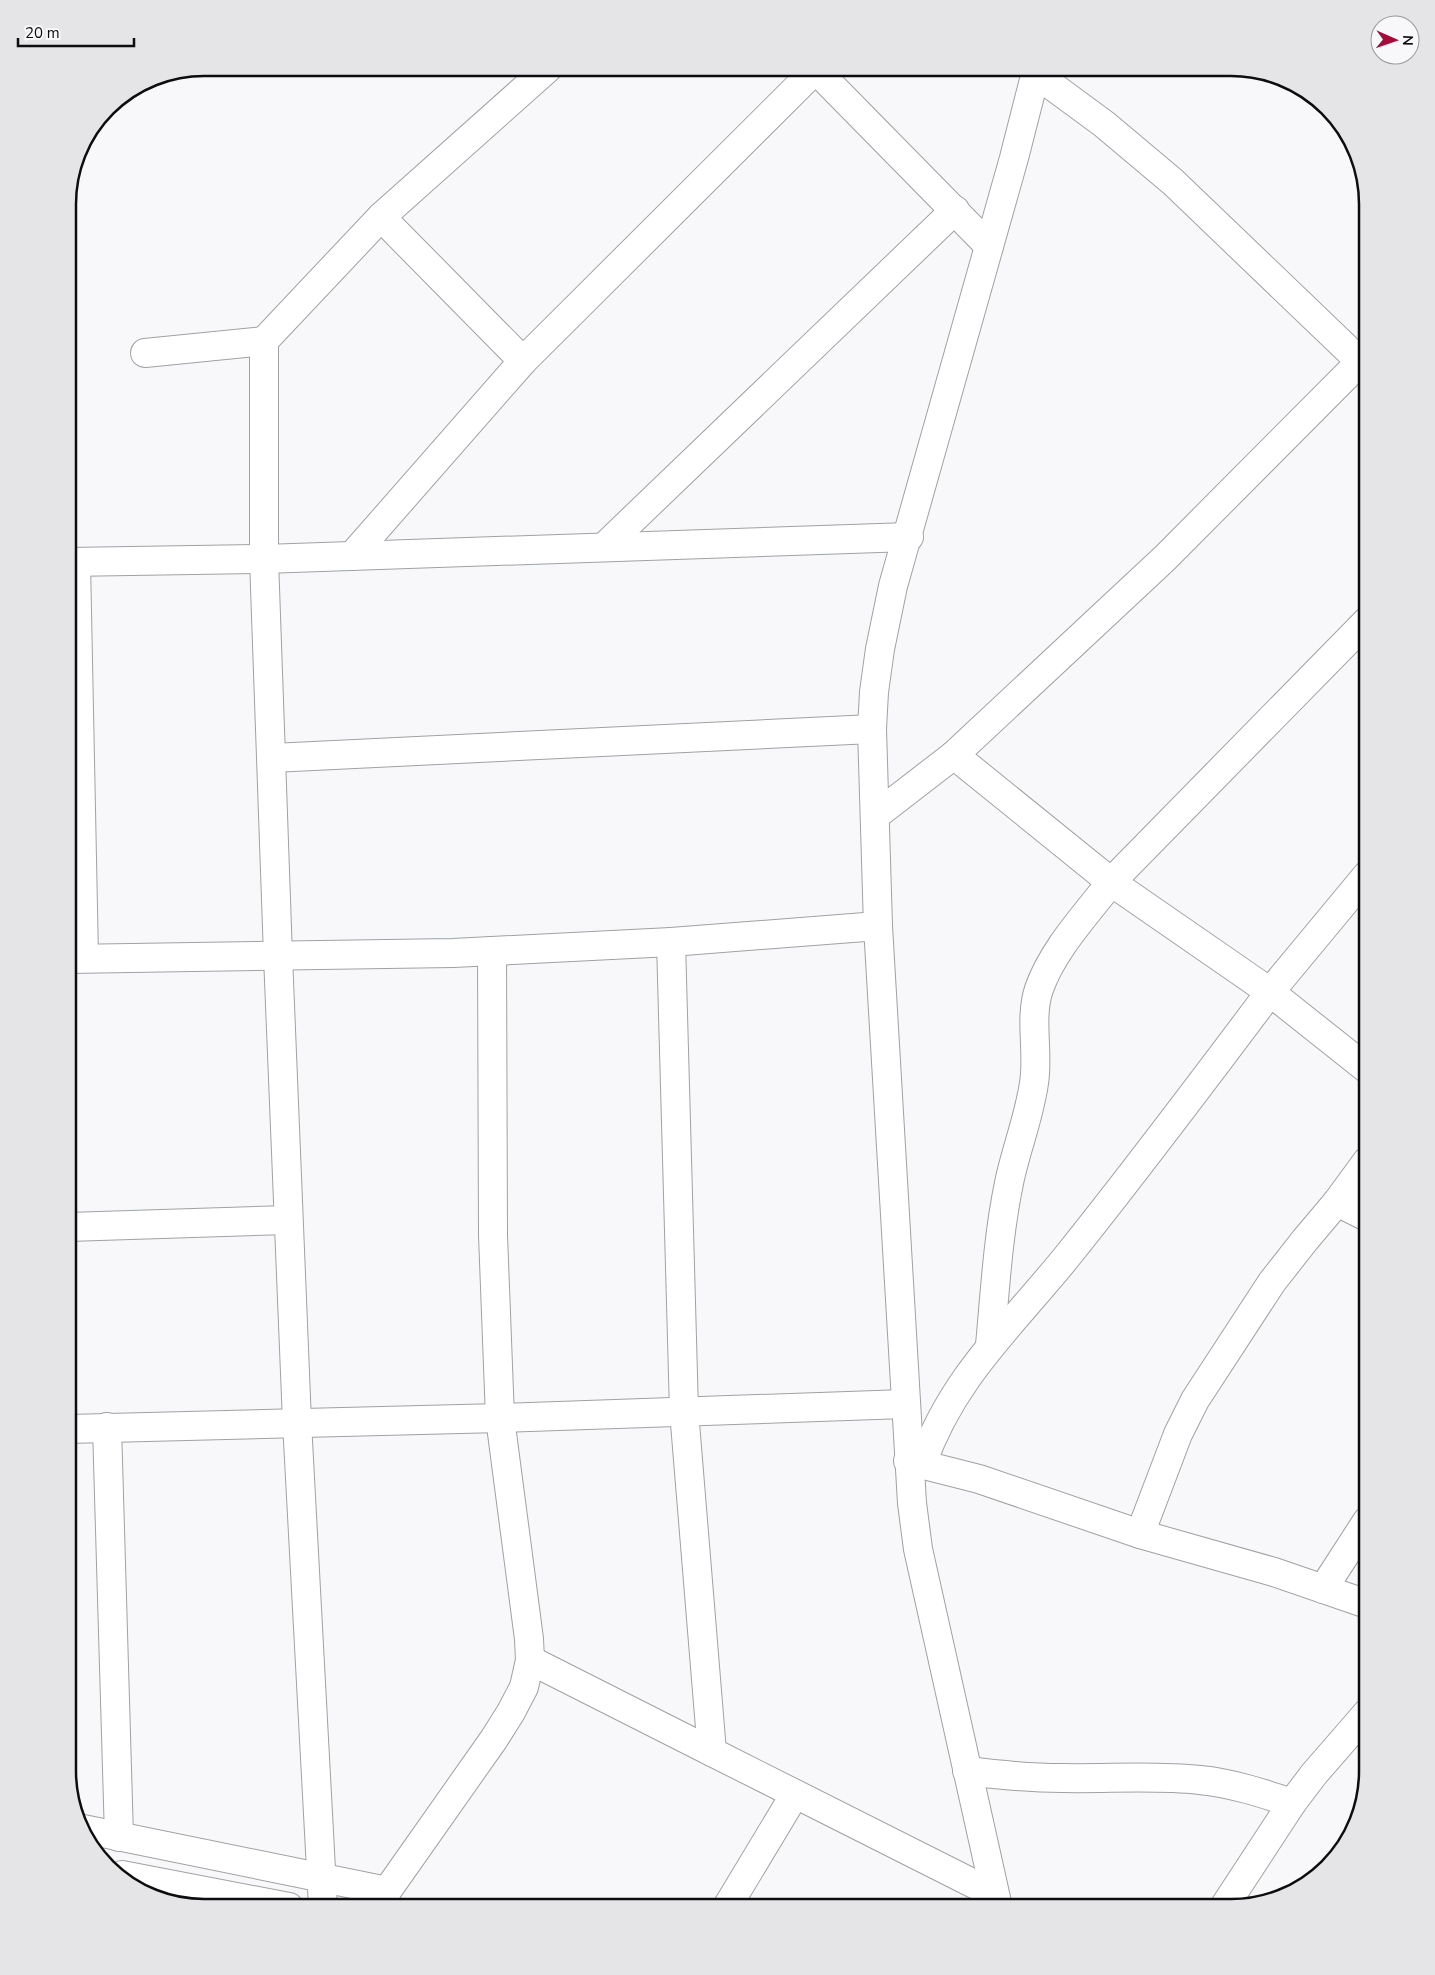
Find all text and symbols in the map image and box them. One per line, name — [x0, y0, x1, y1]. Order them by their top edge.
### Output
scale bar — [18, 15, 134, 47]
north arrow — [1370, 15, 1420, 65]
text: 20 m — [25, 23, 60, 43]
text: N — [1398, 35, 1417, 46]

